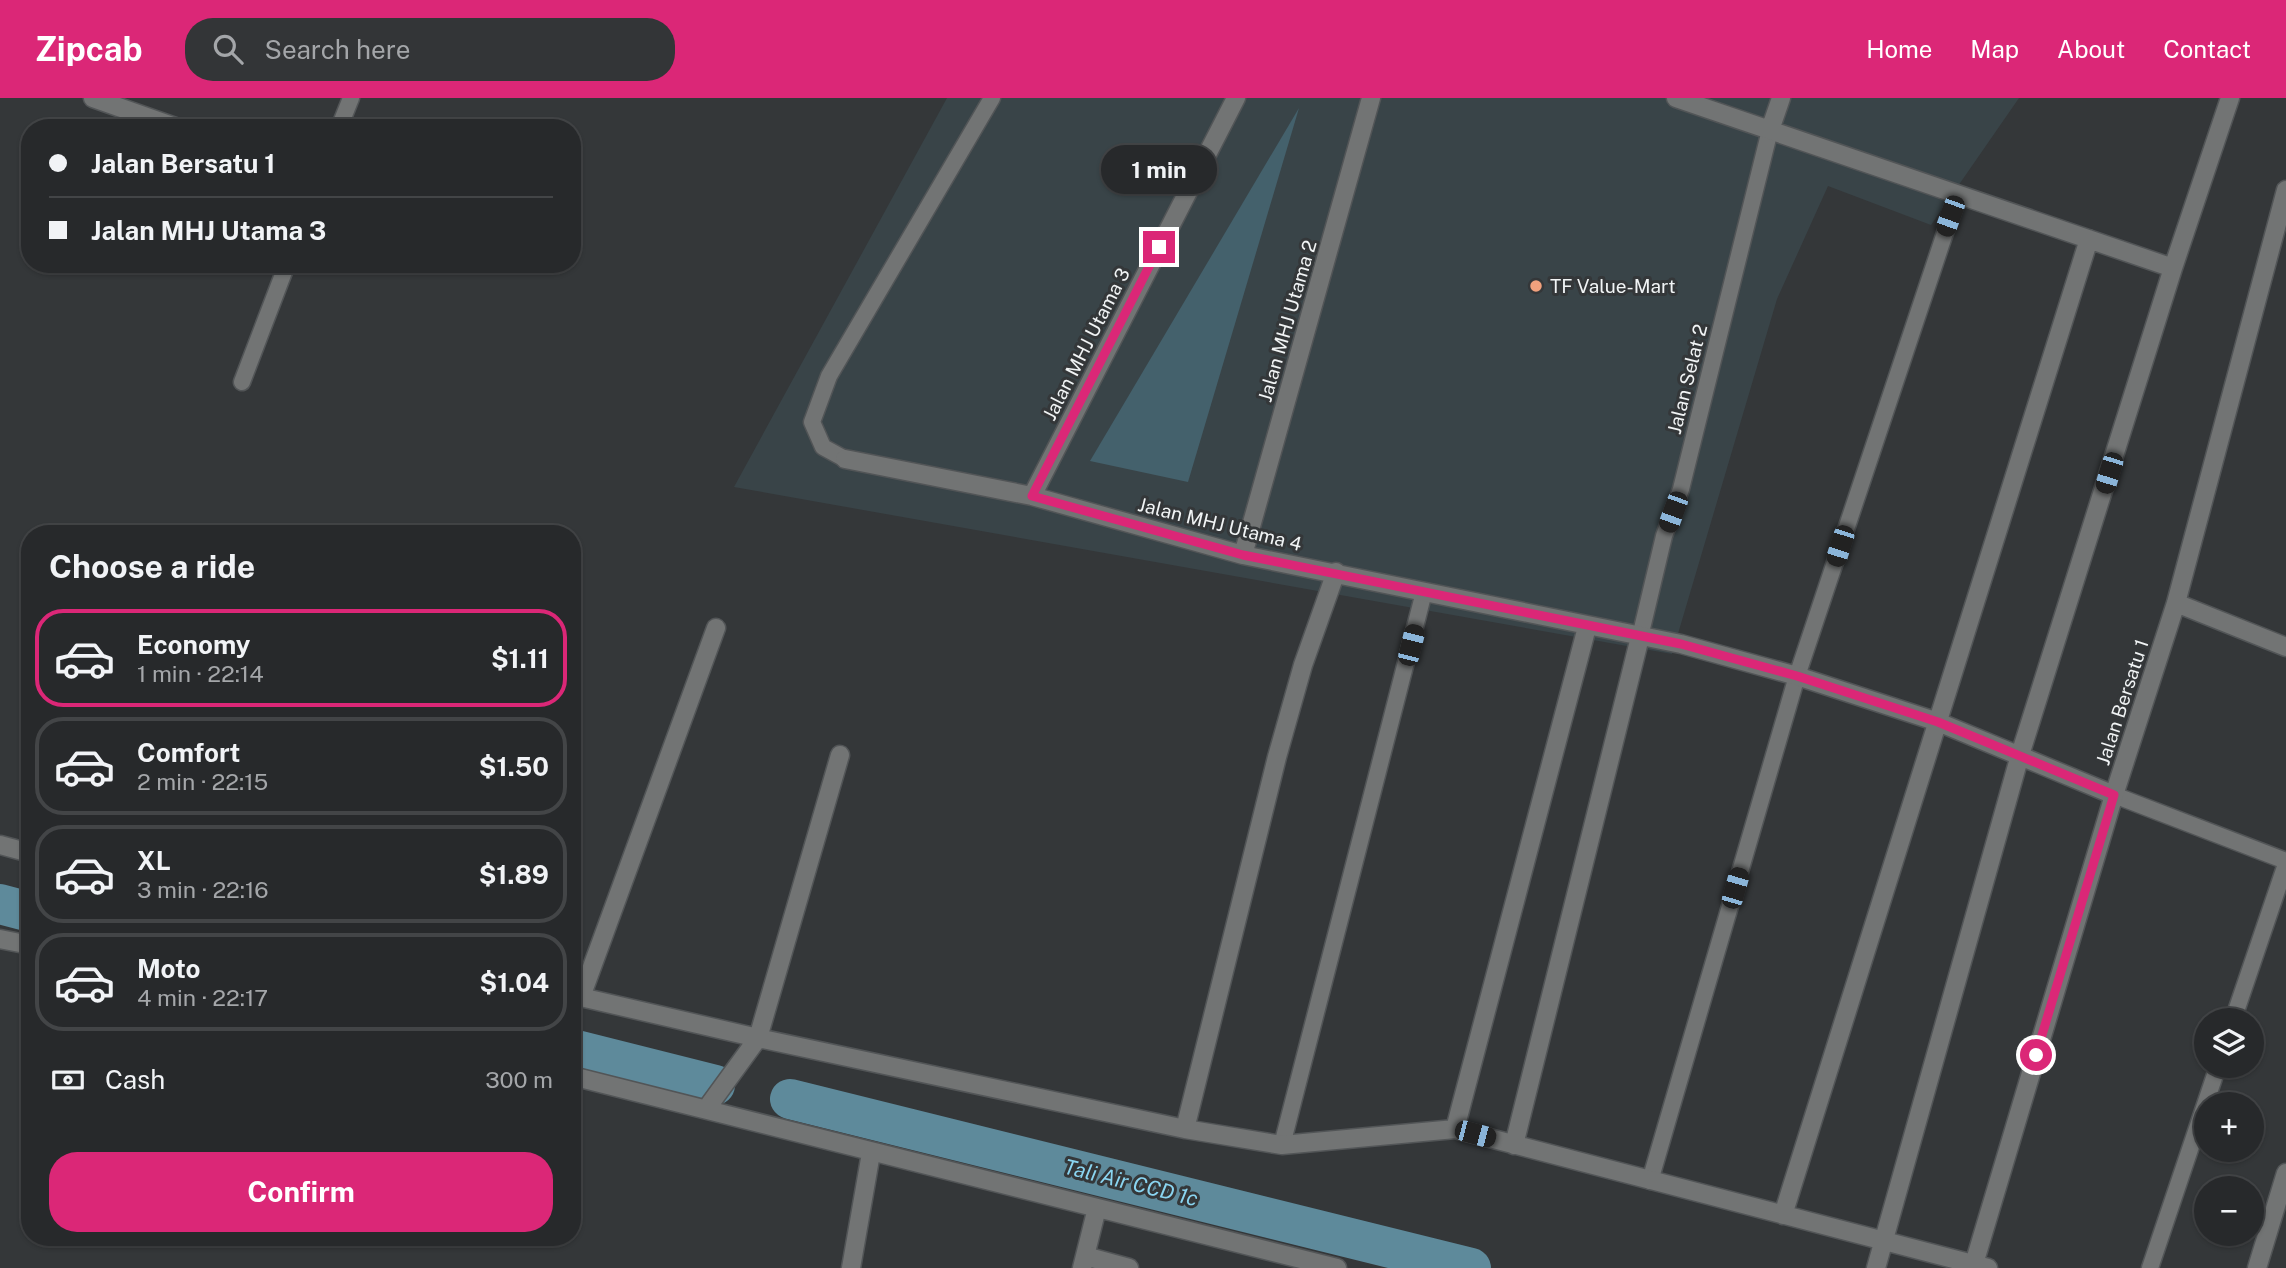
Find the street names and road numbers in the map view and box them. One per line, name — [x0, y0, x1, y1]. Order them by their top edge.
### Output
street label: Jalan MHJ Utama 2 — [1253, 238, 1321, 404]
street label: Jalan MHJ Utama 3 — [1038, 264, 1134, 424]
street label: Jalan Selat 2 — [1663, 322, 1711, 436]
street label: Jalan MHJ Utama 4 — [1136, 493, 1304, 555]
street label: Jalan Bersatu 1 — [2091, 636, 2153, 768]

